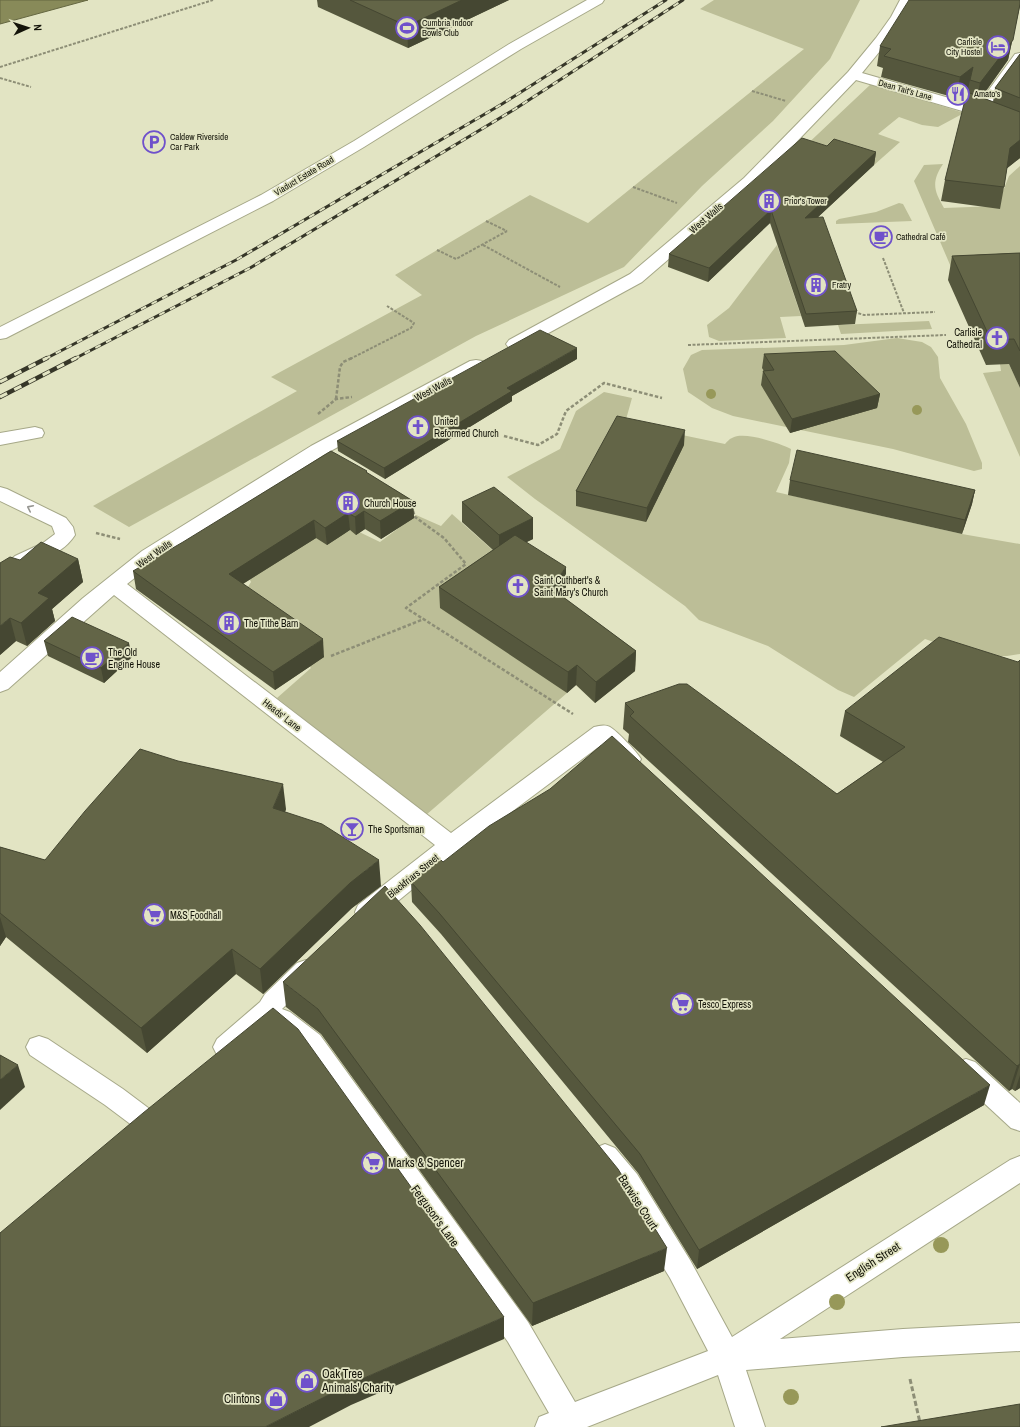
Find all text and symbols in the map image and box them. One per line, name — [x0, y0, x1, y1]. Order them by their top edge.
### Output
north arrow — [8, 8, 48, 48]
sports icon: Cumbria Indoor Bowls Club — [394, 15, 420, 41]
place label: Cumbria Indoor Bowls Club — [422, 17, 474, 39]
text: N — [31, 24, 45, 31]
hotel icon: Carlisle City Hostel — [985, 34, 1011, 60]
place label: Carlisle City Hostel — [946, 36, 982, 58]
street label: Dean Tait's Lane — [877, 77, 933, 103]
restaurant icon: Amato’s — [945, 81, 971, 107]
place label: Amato’s — [973, 88, 1001, 100]
parking icon: Caldew Riverside Car Park — [141, 129, 167, 155]
place label: Caldew Riverside Car Park — [170, 131, 228, 153]
street label: Viaduct Estate Road — [272, 153, 336, 199]
building icon: Prior's Tower — [756, 188, 782, 214]
place label: Prior's Tower — [784, 195, 827, 207]
street label: West Walls — [686, 200, 726, 236]
cafe icon: Cathedral Café — [868, 224, 894, 250]
place label: Cathedral Café — [896, 231, 946, 243]
building icon: Fratry — [803, 272, 829, 298]
place label: Fratry — [832, 279, 852, 291]
church icon: Carlisle Cathedral — [984, 325, 1010, 351]
place label: Carlisle Cathedral — [946, 326, 982, 351]
street label: West Walls — [412, 374, 454, 404]
church icon: United Reformed Church — [405, 414, 431, 440]
place label: United Reformed Church — [434, 415, 499, 440]
building icon: Church House — [335, 490, 361, 516]
place label: Church House — [364, 497, 417, 510]
one-way arrow — [26, 505, 34, 513]
street label: West Walls — [134, 537, 174, 571]
church icon: Saint Cuthbert's & Saint Mary's Church — [505, 573, 531, 599]
place label: Saint Cuthbert's & Saint Mary's Church — [534, 574, 608, 599]
building icon: The Tithe Barn — [216, 610, 242, 636]
place label: The Tithe Barn — [244, 617, 298, 630]
cafe icon: The Old Engine House — [79, 645, 105, 671]
place label: The Old Engine House — [108, 646, 160, 671]
street label: Heads' Lane — [260, 696, 304, 734]
bar icon: The Sportsman — [339, 816, 365, 842]
place label: The Sportsman — [368, 823, 424, 836]
street label: Blackfriars Street — [384, 851, 442, 901]
supermarket icon: M&S Foodhall — [141, 902, 167, 928]
place label: M&S Foodhall — [170, 909, 221, 922]
supermarket icon: Tesco Express — [669, 991, 695, 1017]
place label: Tesco Express — [698, 998, 751, 1011]
supermarket icon: Marks & Spencer — [360, 1150, 386, 1176]
place label: Marks & Spencer — [388, 1155, 464, 1171]
street label: Barwise Court — [614, 1171, 662, 1233]
street label: Ferguson's Lane — [407, 1182, 463, 1250]
street label: English Street — [843, 1238, 903, 1286]
place label: Oak Tree Animals' Charity — [321, 1366, 394, 1396]
shop icon: Oak Tree Animals' Charity — [294, 1368, 320, 1394]
shop icon: Clintons — [263, 1386, 289, 1412]
place label: Clintons — [224, 1391, 260, 1407]

